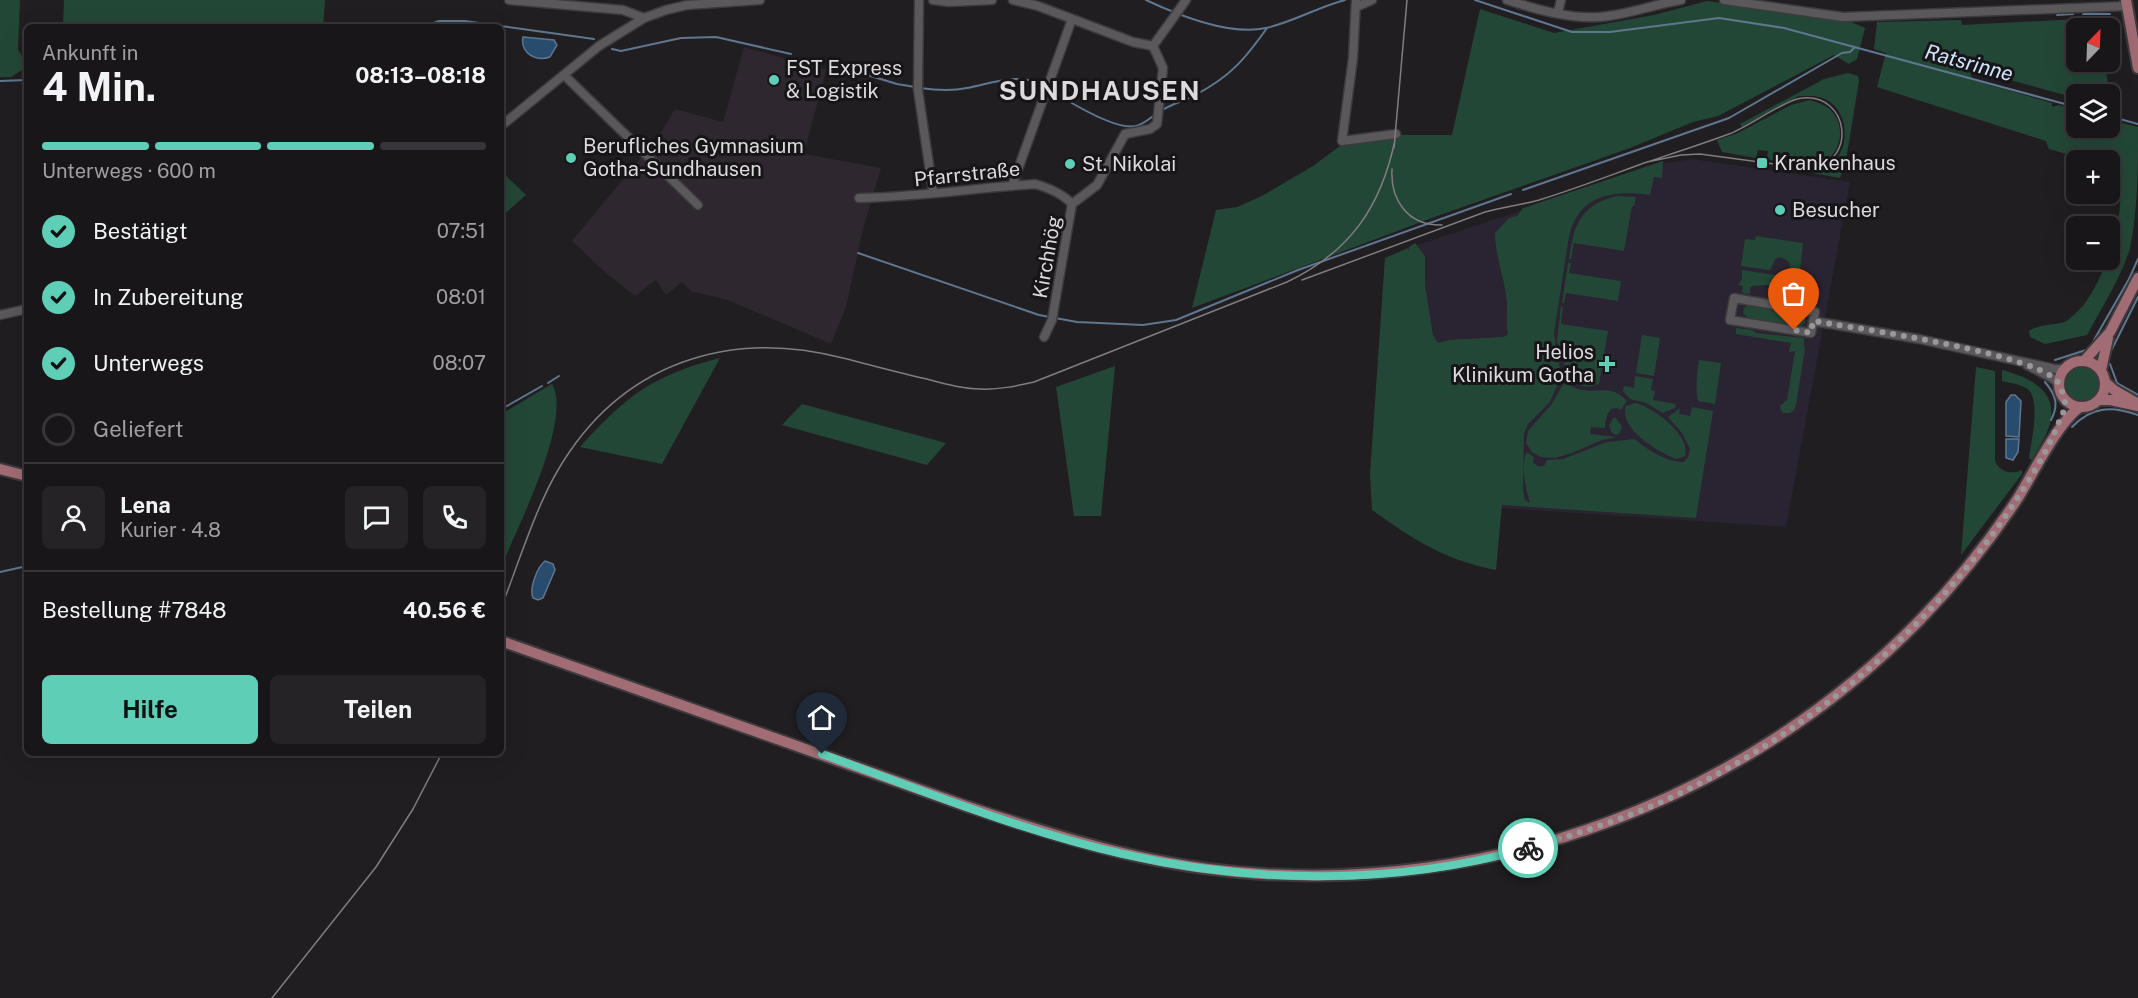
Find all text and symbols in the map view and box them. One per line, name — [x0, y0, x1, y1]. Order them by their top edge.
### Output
north arrow — [2066, 18, 2120, 72]
map controls — [2066, 18, 2120, 270]
water label: Ratsrinne — [1922, 39, 2016, 86]
text: Ankunft in — [42, 41, 138, 65]
place label: FST Express & Logistik — [786, 56, 902, 103]
text: 08:13–08:18 — [355, 62, 486, 88]
text: 4 Min. — [42, 64, 156, 110]
marker: FST Express & Logistik — [767, 73, 781, 87]
district label: SUNDHAUSEN — [999, 75, 1201, 106]
button: layers — [2066, 84, 2120, 138]
place label: Berufliches Gymnasium Gotha-Sundhausen — [583, 134, 804, 181]
button: + — [2066, 150, 2120, 204]
marker: Berufliches Gymnasium Gotha-Sundhausen — [564, 151, 578, 165]
place label: Krankenhaus — [1774, 151, 1896, 175]
place label: St. Nikolai — [1082, 152, 1176, 176]
street label: Pfarrstraße — [913, 156, 1021, 192]
marker: Krankenhaus — [1755, 156, 1769, 170]
marker: St. Nikolai — [1063, 157, 1077, 171]
text: Unterwegs · 600 m — [42, 159, 216, 183]
place label: Besucher — [1792, 198, 1880, 222]
marker: Besucher — [1773, 203, 1787, 217]
street label: Kirchhög — [1028, 214, 1066, 300]
icon: check — [42, 215, 75, 248]
button: − — [2066, 216, 2120, 270]
text: Bestätigt — [93, 218, 188, 244]
text: 07:51 — [437, 219, 486, 243]
pin — [1768, 268, 1819, 330]
icon: bag — [1777, 277, 1810, 310]
icon: check — [42, 281, 75, 314]
text: In Zubereitung — [93, 284, 244, 310]
text: 08:01 — [436, 285, 486, 309]
place label: Helios Klinikum Gotha — [1452, 340, 1594, 387]
icon: check — [42, 347, 75, 380]
text: Unterwegs — [93, 350, 204, 376]
text: 08:07 — [433, 351, 486, 375]
marker: Helios Klinikum Gotha — [1598, 355, 1616, 373]
text: Geliefert — [93, 416, 183, 442]
button: person — [42, 486, 105, 549]
button: chat — [345, 486, 408, 549]
button: phone — [423, 486, 486, 549]
text: Lena — [120, 492, 171, 518]
text: Kurier · 4.8 — [120, 518, 221, 542]
text: Bestellung #7848 — [42, 597, 226, 623]
text: 40.56 € — [403, 597, 486, 623]
button: Hilfe — [42, 675, 258, 744]
button: Teilen — [270, 675, 486, 744]
pin — [796, 692, 847, 754]
icon: home — [805, 701, 838, 734]
courier — [1498, 818, 1558, 878]
icon: bike — [1512, 832, 1545, 865]

